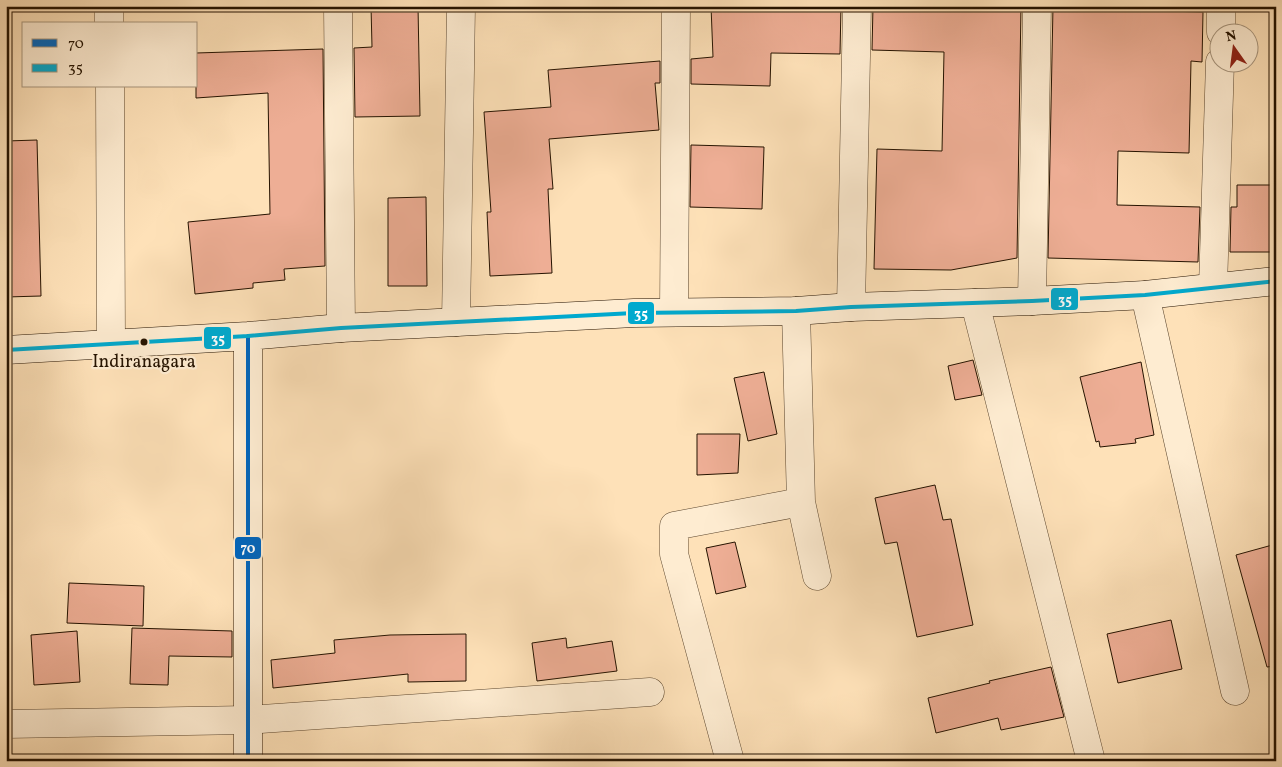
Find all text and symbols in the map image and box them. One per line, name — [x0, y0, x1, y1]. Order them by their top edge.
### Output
legend — [22, 22, 198, 88]
north arrow — [1210, 22, 1260, 72]
text: N — [1224, 26, 1238, 47]
text: 70 — [68, 34, 84, 55]
text: 35 — [68, 58, 83, 79]
line badge: 35 — [1050, 287, 1079, 311]
text: 35 — [1058, 291, 1072, 310]
line badge: 35 — [627, 301, 655, 325]
text: 35 — [634, 305, 648, 324]
line badge: 35 — [203, 326, 232, 350]
text: 35 — [211, 330, 225, 349]
marker: Indiranagara — [139, 337, 149, 347]
place label: Indiranagara — [92, 350, 196, 375]
line badge: 70 — [234, 536, 262, 560]
text: 70 — [241, 540, 256, 559]

